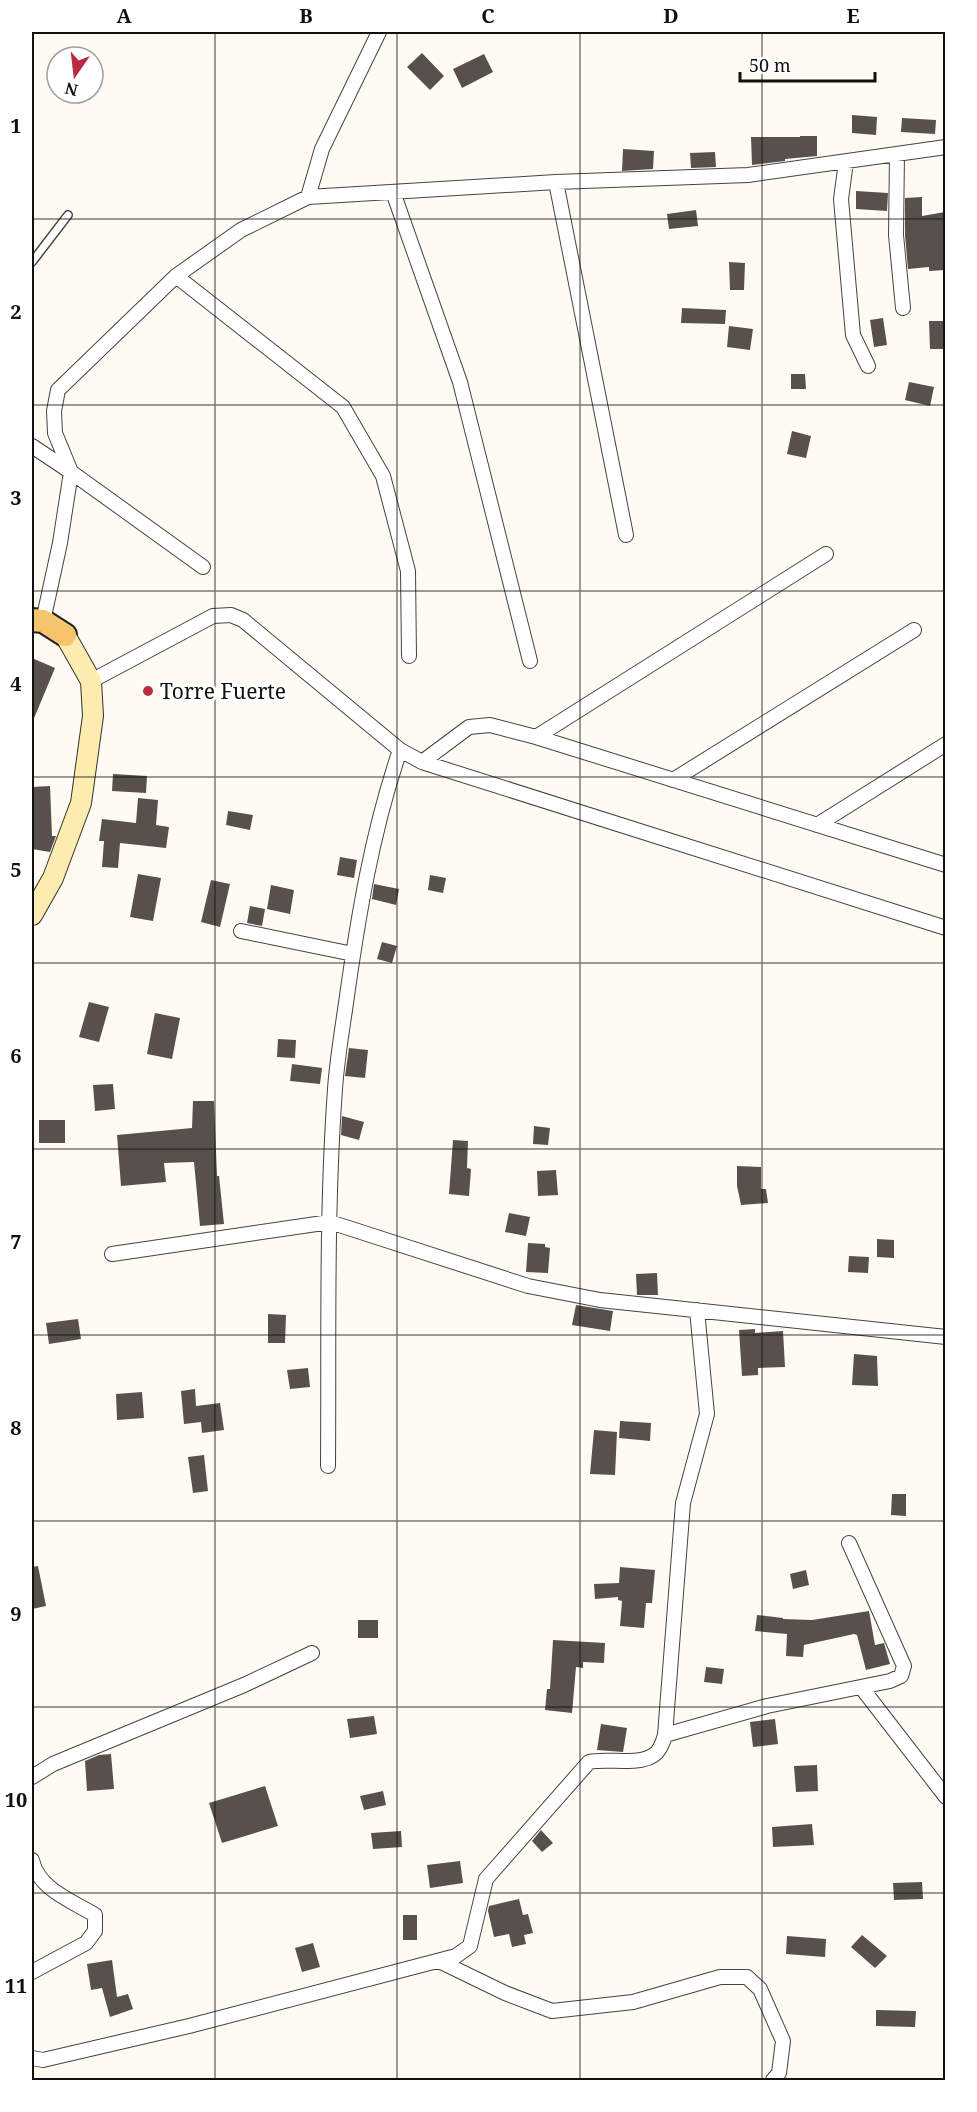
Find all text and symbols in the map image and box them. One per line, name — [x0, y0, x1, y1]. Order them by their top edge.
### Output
text: A — [116, 2, 132, 29]
text: B — [299, 2, 313, 29]
text: C — [481, 2, 495, 29]
text: D — [663, 2, 679, 29]
text: E — [846, 2, 860, 29]
north arrow — [45, 45, 105, 105]
scale bar — [740, 45, 875, 83]
text: 50 m — [749, 53, 791, 77]
text: N — [62, 77, 80, 102]
text: 1 — [10, 112, 22, 139]
text: 2 — [10, 298, 22, 325]
text: 3 — [10, 484, 22, 511]
text: 4 — [10, 670, 22, 697]
place label: Torre Fuerte — [160, 677, 286, 705]
marker: Torre Fuerte — [141, 684, 155, 698]
text: 5 — [10, 856, 22, 883]
text: 6 — [10, 1042, 22, 1069]
text: 7 — [10, 1228, 22, 1255]
text: 8 — [10, 1414, 22, 1441]
text: 9 — [10, 1600, 22, 1627]
text: 10 — [5, 1786, 27, 1813]
text: 11 — [5, 1972, 27, 1999]

